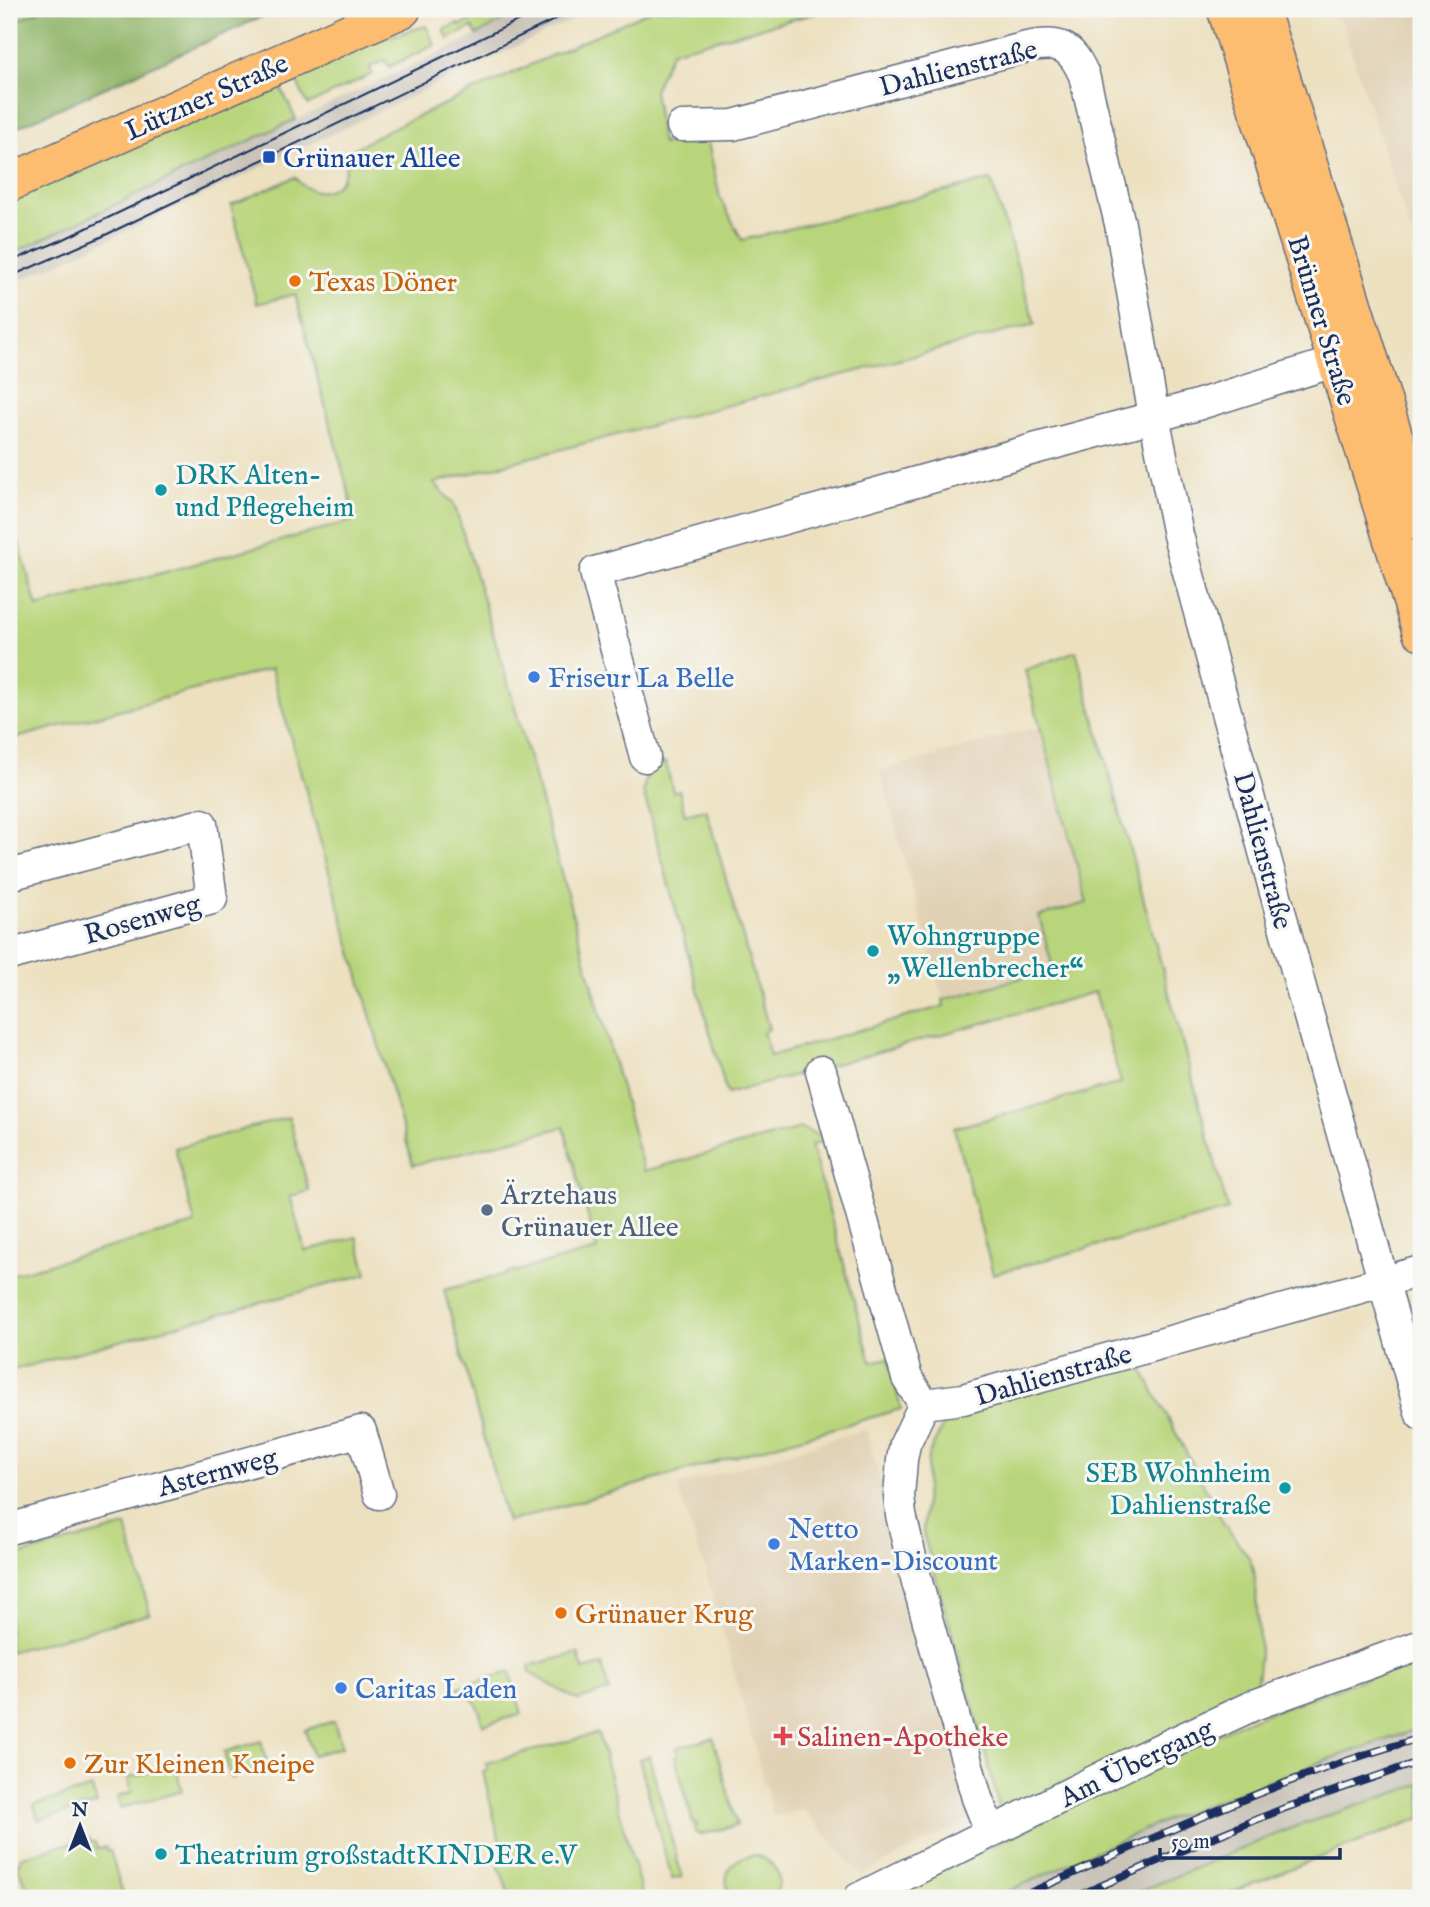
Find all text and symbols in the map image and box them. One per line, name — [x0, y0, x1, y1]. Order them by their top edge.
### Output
street label: Dahlienstraße — [876, 33, 1041, 106]
street label: Lützner Straße — [120, 47, 294, 150]
place label: Grünauer Allee — [283, 142, 461, 177]
marker: Grünauer Allee — [261, 149, 277, 165]
street label: Brünner Straße — [1278, 231, 1363, 410]
place label: Texas Döner — [309, 266, 457, 301]
marker: Texas Döner — [287, 273, 303, 289]
place label: DRK Alten- und Pflegeheim — [175, 459, 354, 526]
marker: DRK Alten- und Pflegeheim — [153, 482, 169, 498]
place label: Friseur La Belle — [548, 662, 734, 697]
marker: Friseur La Belle — [526, 669, 542, 685]
street label: Dahlienstraße — [1224, 768, 1299, 933]
street label: Rosenweg — [80, 887, 206, 954]
place label: Wohngruppe „Wellenbrecher“ — [887, 920, 1084, 987]
marker: Wohngruppe „Wellenbrecher“ — [865, 943, 881, 959]
place label: Ärztehaus Grünauer Allee — [500, 1179, 679, 1246]
marker: Ärztehaus Grünauer Allee — [479, 1202, 495, 1218]
street label: Dahlienstraße — [971, 1337, 1136, 1415]
street label: Asternweg — [153, 1440, 282, 1506]
place label: SEB Wohnheim Dahlienstraße — [1086, 1457, 1271, 1524]
marker: SEB Wohnheim Dahlienstraße — [1277, 1480, 1293, 1496]
place label: Netto Marken-Discount — [788, 1513, 998, 1580]
marker: Netto Marken-Discount — [766, 1536, 782, 1552]
place label: Grünauer Krug — [575, 1598, 754, 1633]
marker: Grünauer Krug — [553, 1605, 569, 1621]
place label: Caritas Laden — [355, 1673, 517, 1708]
marker: Caritas Laden — [333, 1680, 349, 1696]
street label: Am Übergang — [1054, 1712, 1220, 1817]
place label: Salinen-Apotheke — [797, 1721, 1009, 1756]
marker: Salinen-Apotheke — [775, 1728, 791, 1744]
place label: Zur Kleinen Kneipe — [84, 1748, 315, 1783]
marker: Zur Kleinen Kneipe — [62, 1755, 78, 1771]
north arrow — [46, 1792, 116, 1862]
text: N — [71, 1799, 89, 1823]
scale bar — [1160, 1816, 1341, 1860]
text: 50 m — [1171, 1829, 1210, 1856]
place label: Theatrium großstadtKINDER e.V — [175, 1839, 578, 1874]
marker: Theatrium großstadtKINDER e.V — [153, 1846, 169, 1862]

